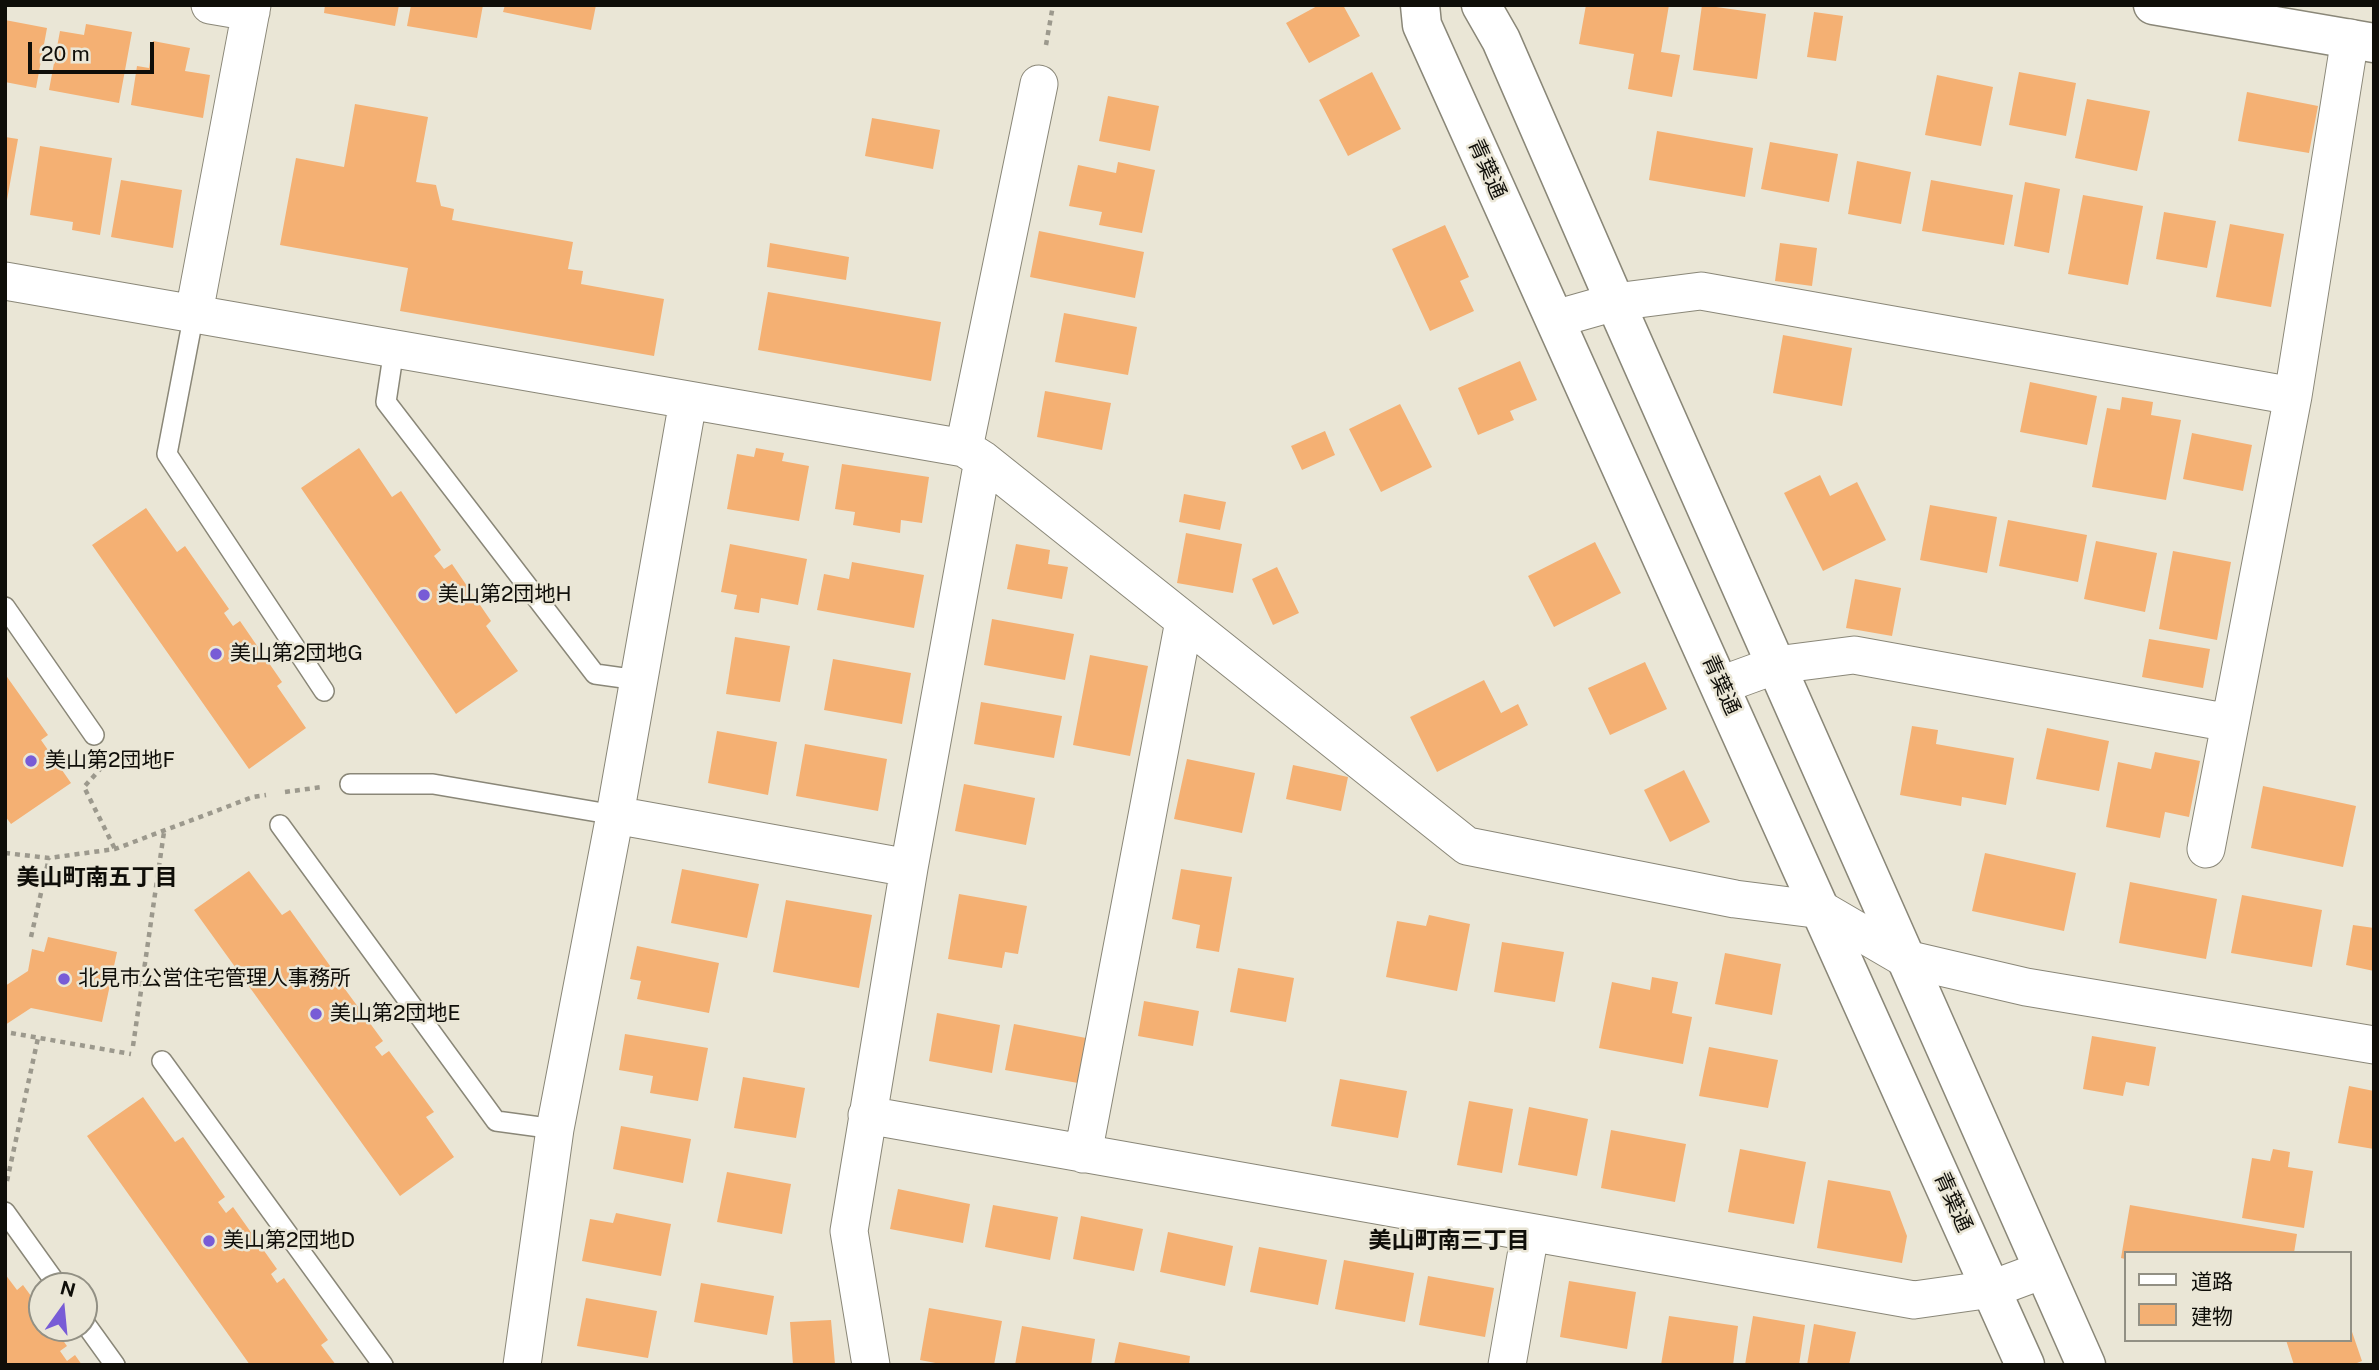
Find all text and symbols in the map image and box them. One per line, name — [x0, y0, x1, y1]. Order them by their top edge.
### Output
scale bar — [32, 28, 158, 72]
text: 20 m — [41, 41, 90, 66]
street label: 青葉通 — [1463, 135, 1511, 203]
place label: 美山第2団地H — [438, 582, 572, 608]
marker: 美山第2団地H — [416, 587, 432, 603]
place label: 美山第2団地G — [230, 641, 363, 667]
marker: 美山第2団地G — [208, 646, 224, 662]
street label: 青葉通 — [1697, 651, 1745, 719]
place label: 美山第2団地F — [45, 748, 175, 774]
marker: 美山第2団地F — [23, 753, 39, 769]
district label: 美山町南五丁目 — [17, 864, 177, 892]
place label: 北見市公営住宅管理人事務所 — [78, 966, 351, 992]
marker: 北見市公営住宅管理人事務所 — [56, 971, 72, 987]
place label: 美山第2団地E — [330, 1001, 461, 1027]
marker: 美山第2団地E — [308, 1006, 324, 1022]
street label: 青葉通 — [1929, 1168, 1977, 1236]
district label: 美山町南三丁目 — [1369, 1227, 1529, 1255]
place label: 美山第2団地D — [223, 1228, 355, 1254]
marker: 美山第2団地D — [201, 1233, 217, 1249]
legend — [2124, 1251, 2351, 1342]
text: 道路 — [2191, 1269, 2233, 1294]
north arrow — [28, 1272, 98, 1342]
text: N — [58, 1276, 78, 1301]
text: 建物 — [2191, 1304, 2233, 1329]

